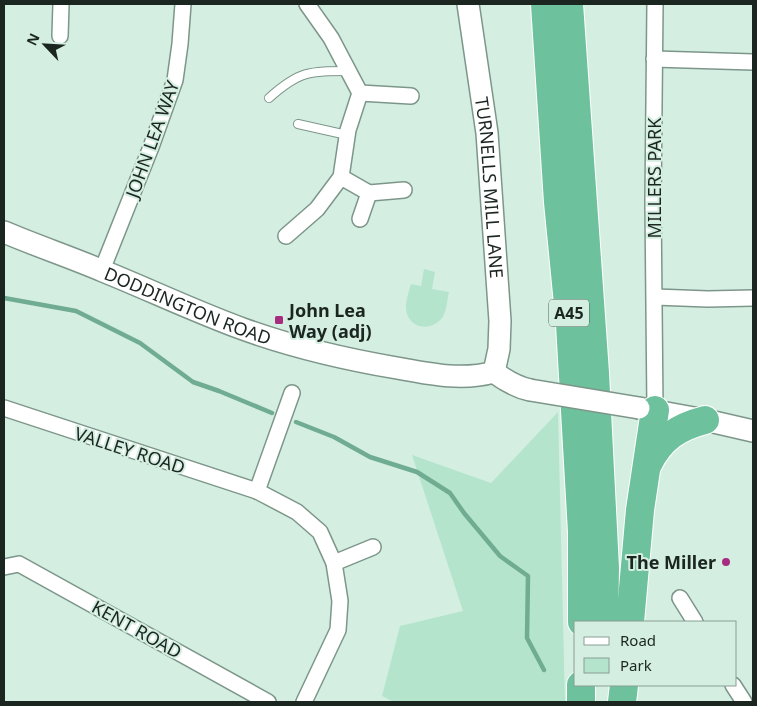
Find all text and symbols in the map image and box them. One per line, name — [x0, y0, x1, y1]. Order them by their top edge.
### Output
north arrow — [20, 20, 70, 70]
text: N — [22, 30, 44, 48]
street label: JOHN LEA WAY — [119, 76, 185, 203]
street label: TURNELLS MILL LANE — [470, 95, 509, 279]
street label: MILLERS PARK — [642, 117, 666, 238]
street label: DODDINGTON ROAD — [101, 261, 274, 350]
place label: John Lea Way (adj) — [287, 298, 372, 343]
road number: A45 — [549, 300, 589, 326]
marker: John Lea Way (adj) — [273, 314, 285, 326]
street label: VALLEY ROAD — [72, 421, 188, 479]
place label: The Miller — [627, 550, 716, 574]
marker: The Miller — [720, 556, 732, 568]
street label: KENT ROAD — [88, 594, 186, 664]
legend — [574, 621, 737, 686]
text: Road — [620, 630, 656, 650]
text: Park — [620, 655, 652, 675]

